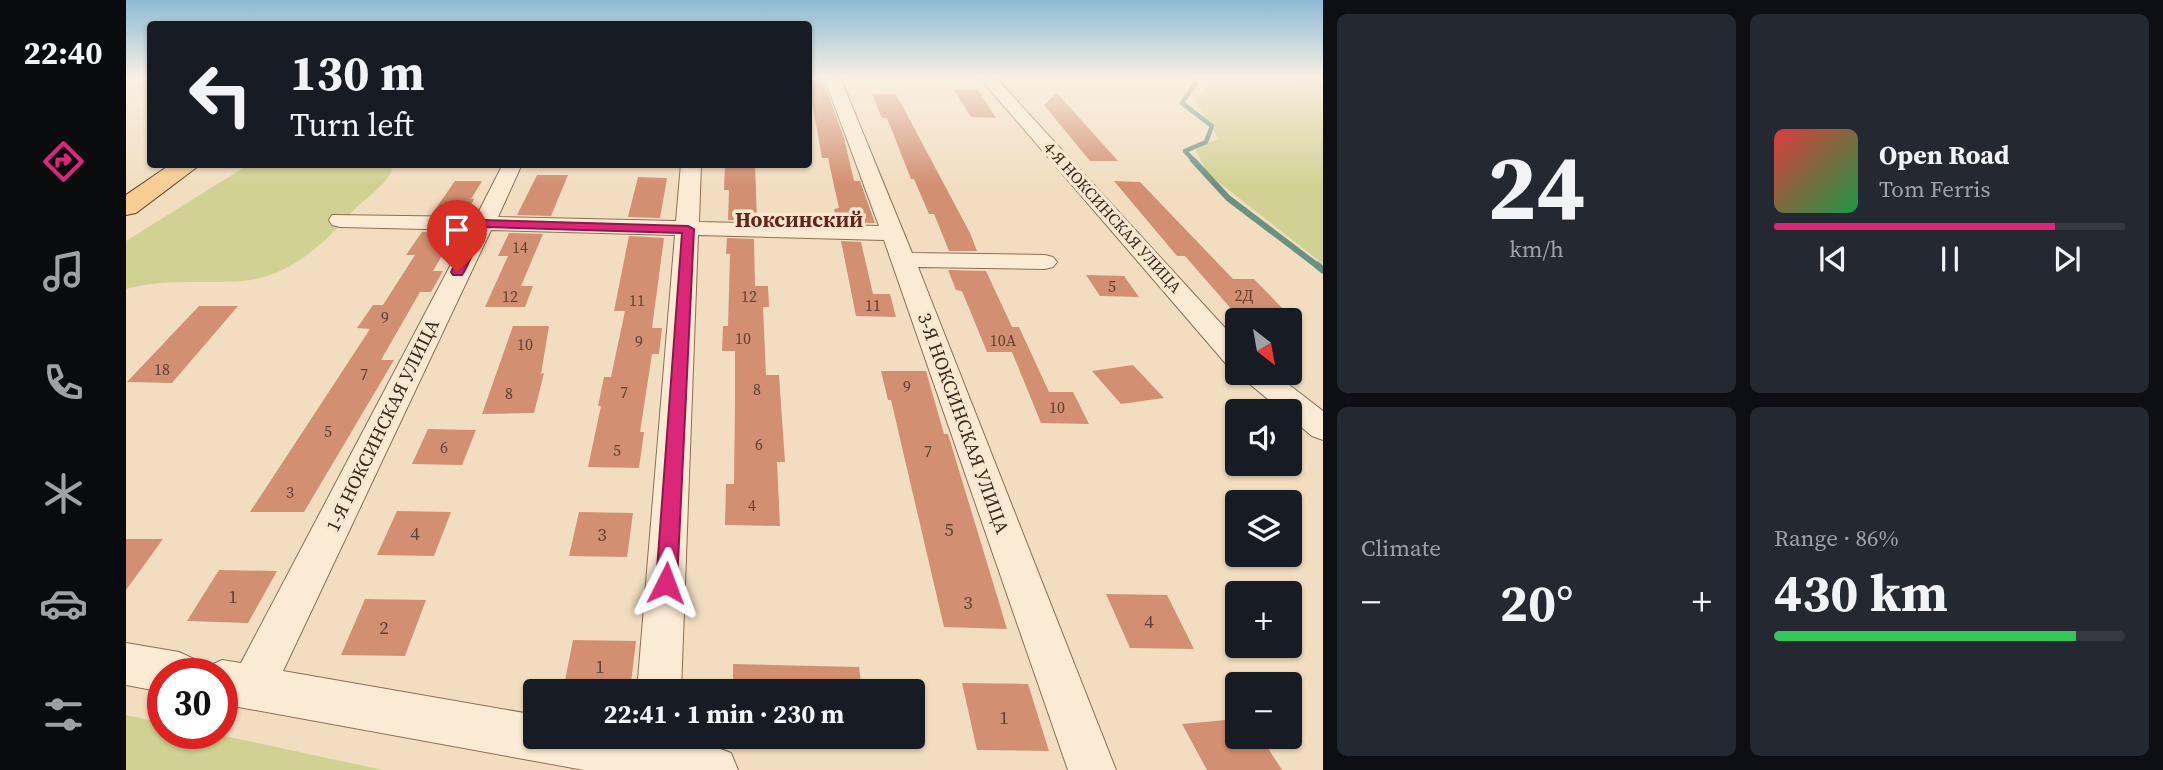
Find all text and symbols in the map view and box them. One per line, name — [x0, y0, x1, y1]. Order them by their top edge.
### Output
text: 22:40 — [24, 31, 102, 75]
text: 130 m — [290, 39, 425, 106]
icon: left — [175, 49, 266, 140]
text: Turn left — [290, 103, 414, 147]
text: 24 — [1487, 125, 1586, 249]
icon: directions — [39, 137, 88, 186]
street label: 4-Я НОКСИНСКАЯ УЛИЦА — [1039, 137, 1187, 298]
text: Open Road — [1879, 137, 2010, 173]
text: Tom Ferris — [1879, 173, 1990, 205]
pin — [427, 200, 487, 272]
district label: Ноксинский — [735, 205, 863, 234]
icon: arrive — [438, 211, 476, 249]
text: km/h — [1509, 233, 1564, 265]
house number: 14 — [512, 236, 528, 258]
icon: previous — [1814, 240, 1852, 278]
icon: pause — [1931, 240, 1969, 278]
icon: next — [2048, 240, 2086, 278]
icon: music — [39, 247, 88, 296]
house number: 5 — [1108, 275, 1116, 297]
house number: 2Д — [1234, 284, 1254, 306]
house number: 12 — [502, 285, 518, 307]
house number: 12 — [741, 285, 757, 307]
house number: 11 — [629, 289, 645, 311]
house number: 11 — [865, 294, 881, 316]
house number: 9 — [381, 306, 389, 328]
north arrow — [1225, 308, 1302, 385]
map controls — [1225, 308, 1302, 749]
street label: 3-Я НОКСИНСКАЯ УЛИЦА — [912, 309, 1016, 537]
street label: 1-Я НОКСИНСКАЯ УЛИЦА — [319, 314, 445, 536]
house number: 10 — [735, 327, 751, 349]
house number: 10А — [990, 329, 1017, 351]
house number: 9 — [635, 330, 643, 352]
house number: 10 — [517, 333, 533, 355]
icon: phone — [39, 358, 88, 407]
house number: 18 — [154, 358, 170, 380]
house number: 7 — [360, 363, 368, 385]
house number: 9 — [903, 375, 911, 397]
house number: 8 — [753, 378, 761, 400]
house number: 7 — [620, 381, 628, 403]
house number: 8 — [505, 382, 513, 404]
house number: 10 — [1049, 396, 1065, 418]
button: sound — [1225, 399, 1302, 476]
house number: 5 — [324, 420, 332, 442]
house number: 6 — [755, 433, 763, 455]
house number: 6 — [440, 436, 448, 458]
house number: 5 — [613, 439, 621, 461]
house number: 7 — [924, 440, 932, 462]
icon: climate — [39, 469, 88, 518]
house number: 3 — [286, 481, 294, 503]
button: layers — [1225, 490, 1302, 567]
house number: 4 — [748, 494, 756, 516]
house number: 5 — [944, 516, 954, 542]
house number: 4 — [410, 520, 420, 546]
house number: 3 — [597, 521, 607, 547]
text: Range · 86% — [1774, 522, 1899, 554]
text: Climate — [1361, 532, 1441, 564]
position arrow — [629, 546, 703, 620]
text: 430 km — [1774, 557, 1948, 628]
text: 20° — [1500, 567, 1573, 638]
text: − — [1361, 576, 1381, 628]
text: + — [1692, 576, 1712, 628]
icon: car — [39, 579, 88, 628]
button: + — [1225, 581, 1302, 658]
house number: 1 — [228, 583, 238, 609]
house number: 3 — [963, 589, 973, 615]
house number: 4 — [1144, 608, 1154, 634]
house number: 2 — [379, 614, 389, 640]
house number: 1 — [595, 653, 605, 679]
speed limit sign: 30 — [147, 658, 238, 749]
button: − — [1225, 672, 1302, 749]
icon: filters — [39, 690, 88, 739]
text: 22:41 · 1 min · 230 m — [604, 696, 844, 732]
house number: 1 — [999, 704, 1009, 730]

